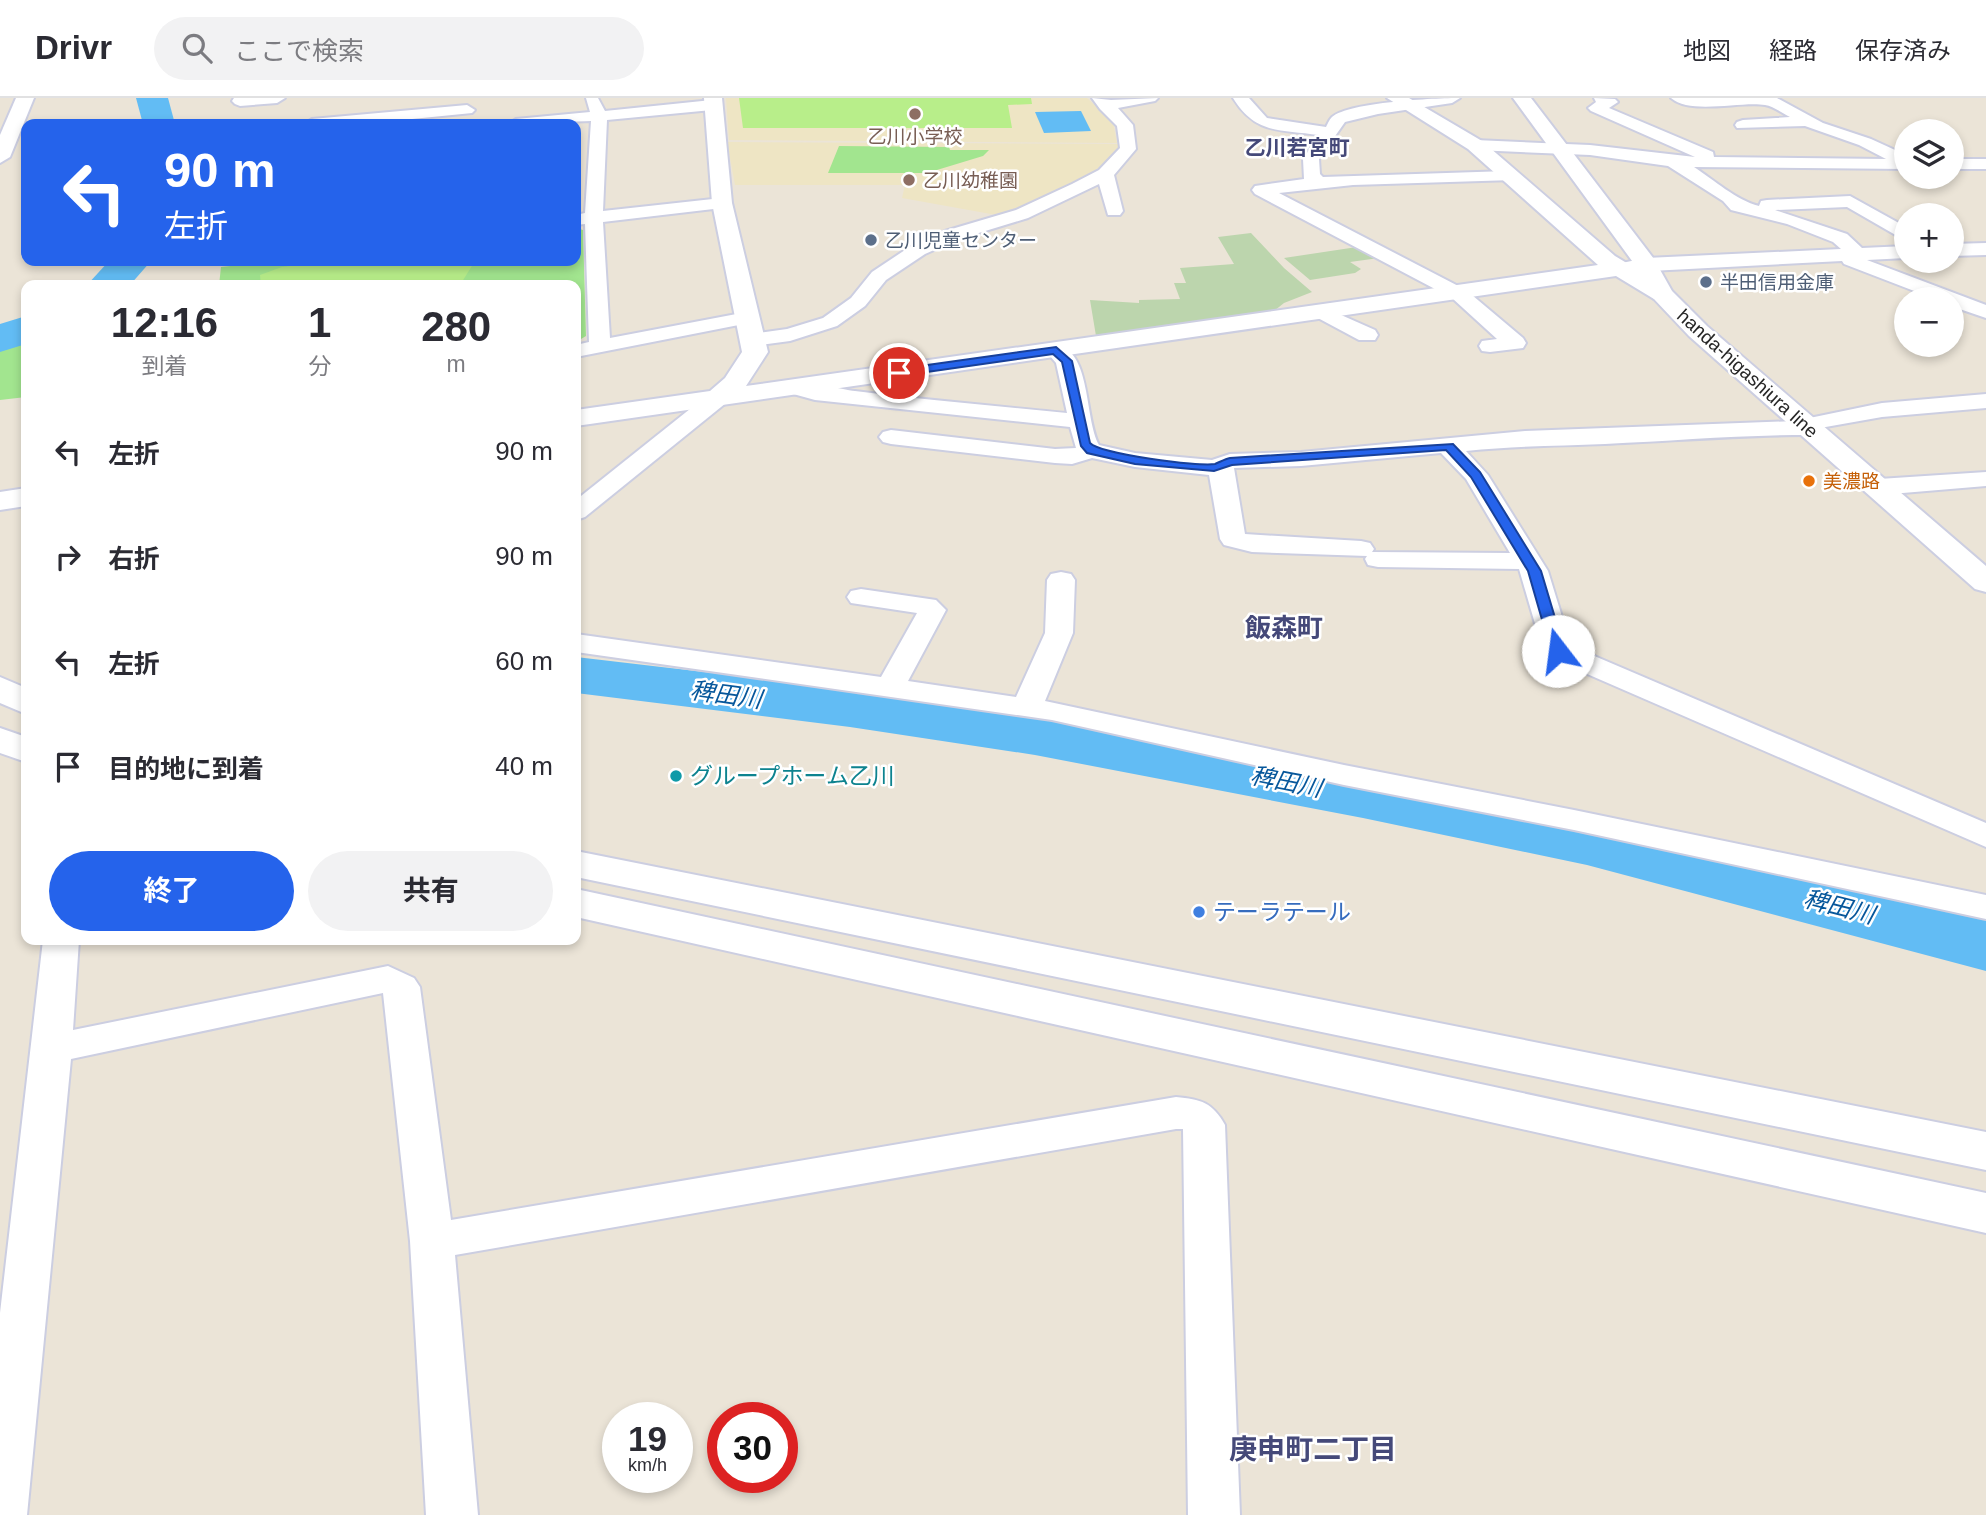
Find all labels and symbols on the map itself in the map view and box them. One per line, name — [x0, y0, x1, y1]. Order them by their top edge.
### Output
marker: 乙川小学校 — [907, 106, 923, 122]
place label: 乙川小学校 — [867, 126, 963, 147]
district label: 乙川若宮町 — [1245, 136, 1350, 159]
place label: 乙川幼稚園 — [923, 170, 1018, 191]
marker: 乙川幼稚園 — [901, 172, 917, 188]
place label: 乙川児童センター — [885, 230, 1037, 251]
marker: 乙川児童センター — [863, 232, 879, 248]
place label: 半田信用金庫 — [1720, 272, 1834, 293]
marker: 半田信用金庫 — [1698, 274, 1714, 290]
street label: handa-higashiura line — [1673, 305, 1822, 442]
pin — [869, 343, 929, 403]
place label: 美濃路 — [1823, 471, 1880, 492]
marker: 美濃路 — [1801, 473, 1817, 489]
district label: 飯森町 — [1245, 613, 1323, 643]
position arrow — [1521, 614, 1595, 688]
water label: 稗田川 — [689, 676, 767, 713]
water label: 稗田川 — [1248, 761, 1327, 802]
place label: グループホーム乙川 — [690, 763, 895, 789]
marker: グループホーム乙川 — [668, 768, 684, 784]
water label: 稗田川 — [1801, 885, 1880, 929]
place label: テーラテール — [1213, 899, 1351, 925]
marker: テーラテール — [1191, 904, 1207, 920]
speed limit sign: 30 — [707, 1402, 798, 1493]
district label: 庚申町二丁目 — [1229, 1434, 1397, 1465]

